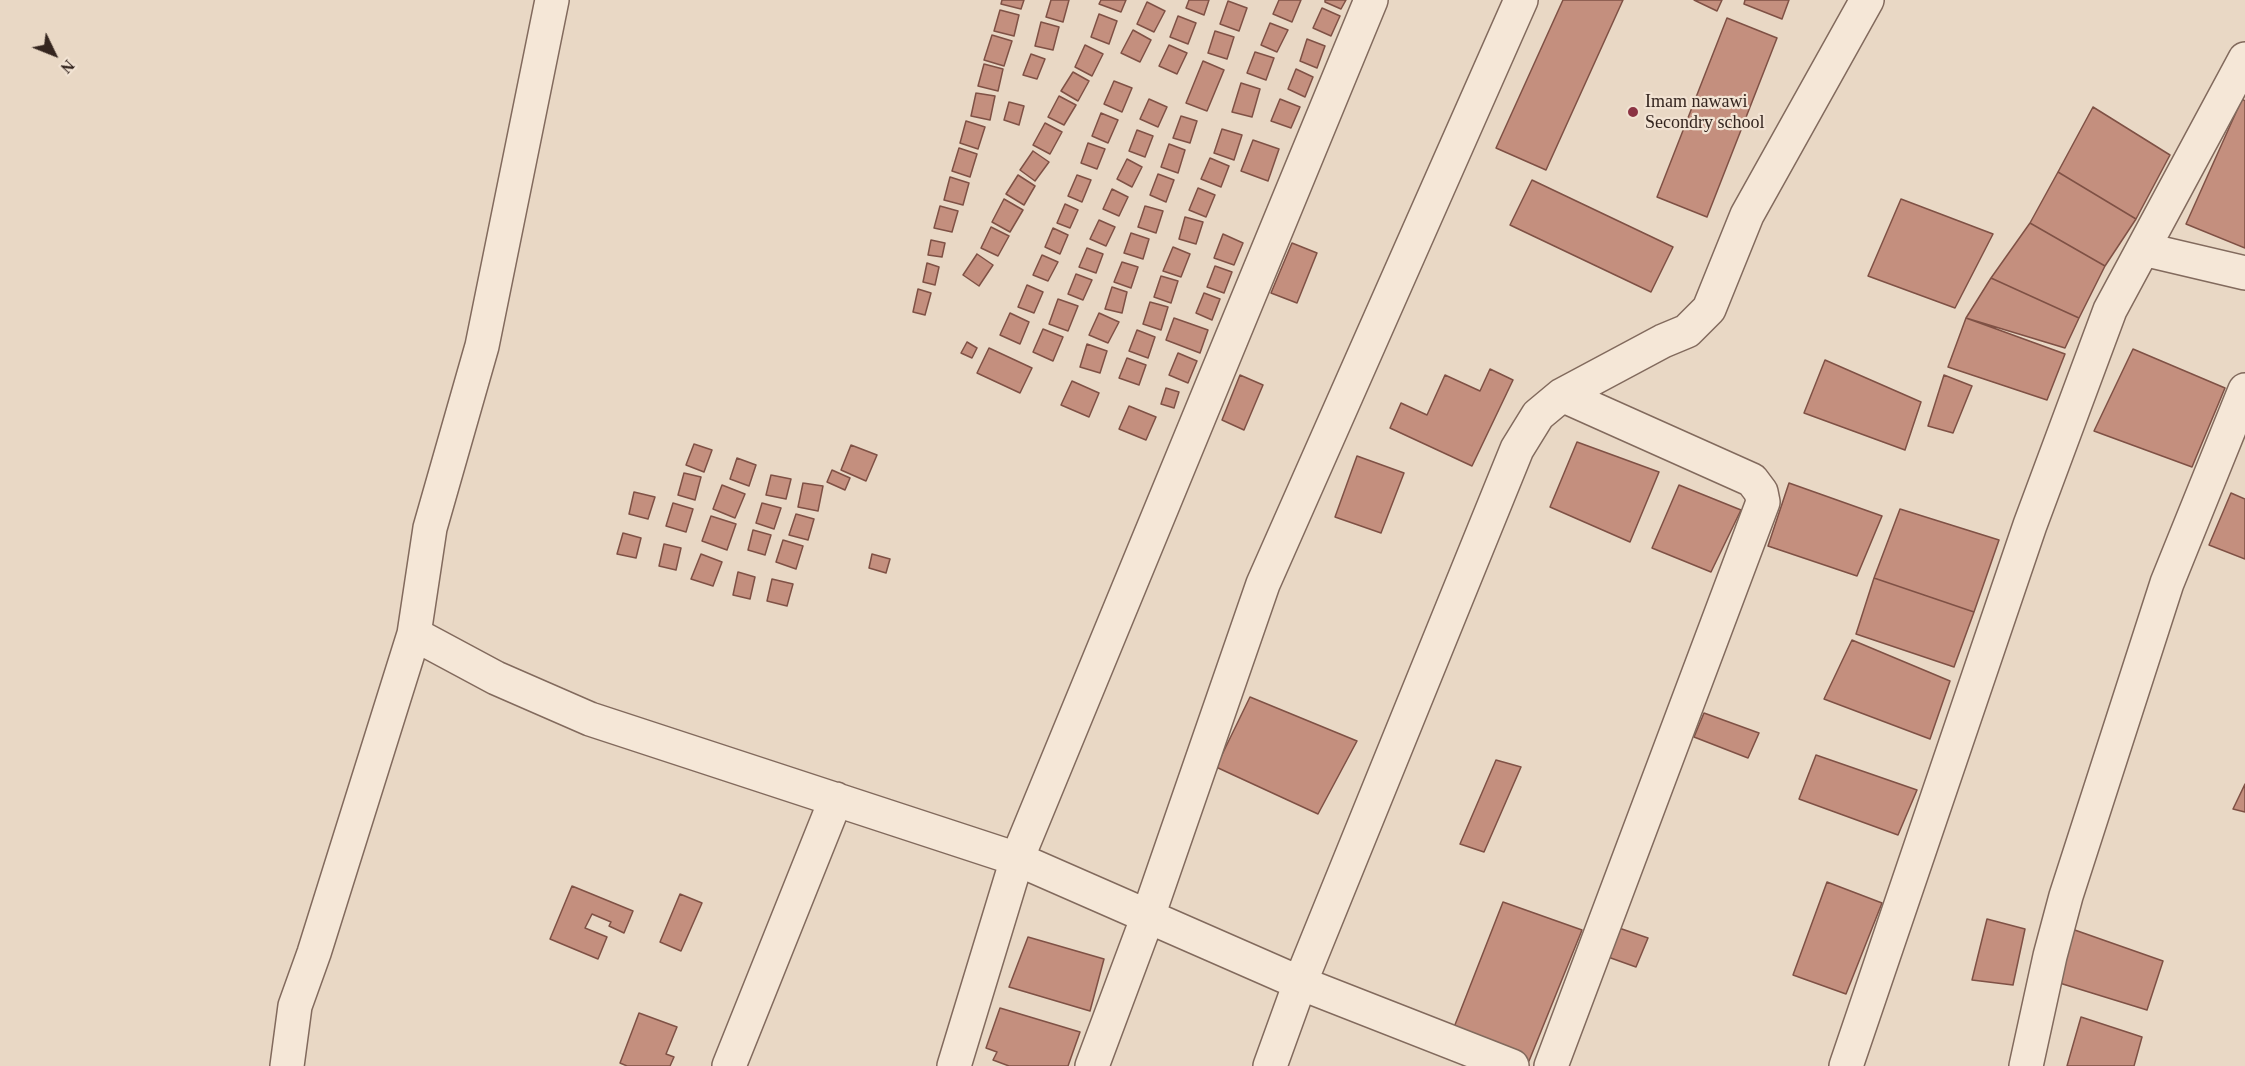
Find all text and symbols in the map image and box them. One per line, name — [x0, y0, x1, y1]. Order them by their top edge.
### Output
north arrow — [24, 24, 84, 84]
text: N — [57, 57, 78, 77]
place label: Imam nawawi Secondry school — [1645, 91, 1764, 134]
marker: Imam nawawi Secondry school — [1626, 105, 1640, 119]

